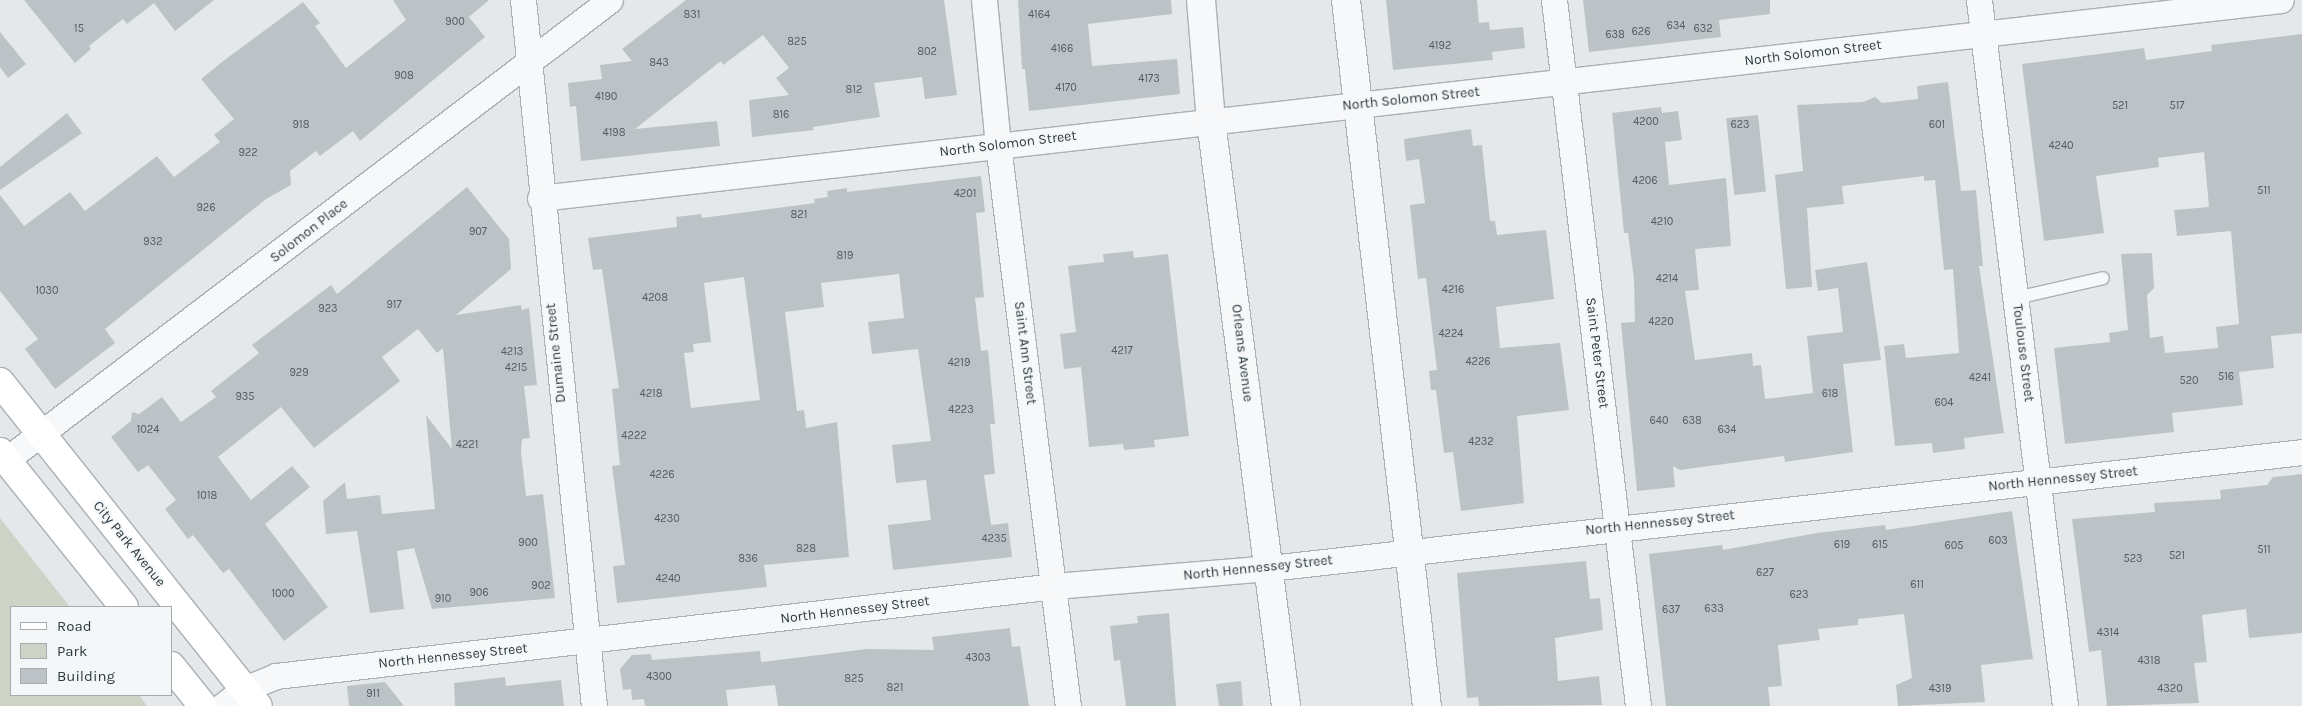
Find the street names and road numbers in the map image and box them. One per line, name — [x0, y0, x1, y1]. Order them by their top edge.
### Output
street label: North Solomon Street — [1744, 36, 1882, 70]
street label: North Solomon Street — [1342, 83, 1480, 115]
street label: North Solomon Street — [939, 127, 1077, 161]
street label: Solomon Place — [267, 195, 351, 267]
street label: Saint Peter Street — [1582, 297, 1612, 409]
street label: Saint Ann Street — [1010, 300, 1040, 406]
street label: Dumaine Street — [542, 302, 570, 404]
street label: Orleans Avenue — [1228, 303, 1256, 403]
street label: Toulouse Street — [2009, 303, 2037, 403]
street label: North Hennessey Street — [1987, 463, 2139, 495]
street label: City Park Avenue — [89, 498, 169, 590]
street label: North Hennessey Street — [1584, 507, 1736, 539]
street label: North Hennessey Street — [1182, 552, 1334, 584]
street label: North Hennessey Street — [779, 593, 931, 627]
street label: North Hennessey Street — [377, 640, 529, 672]

